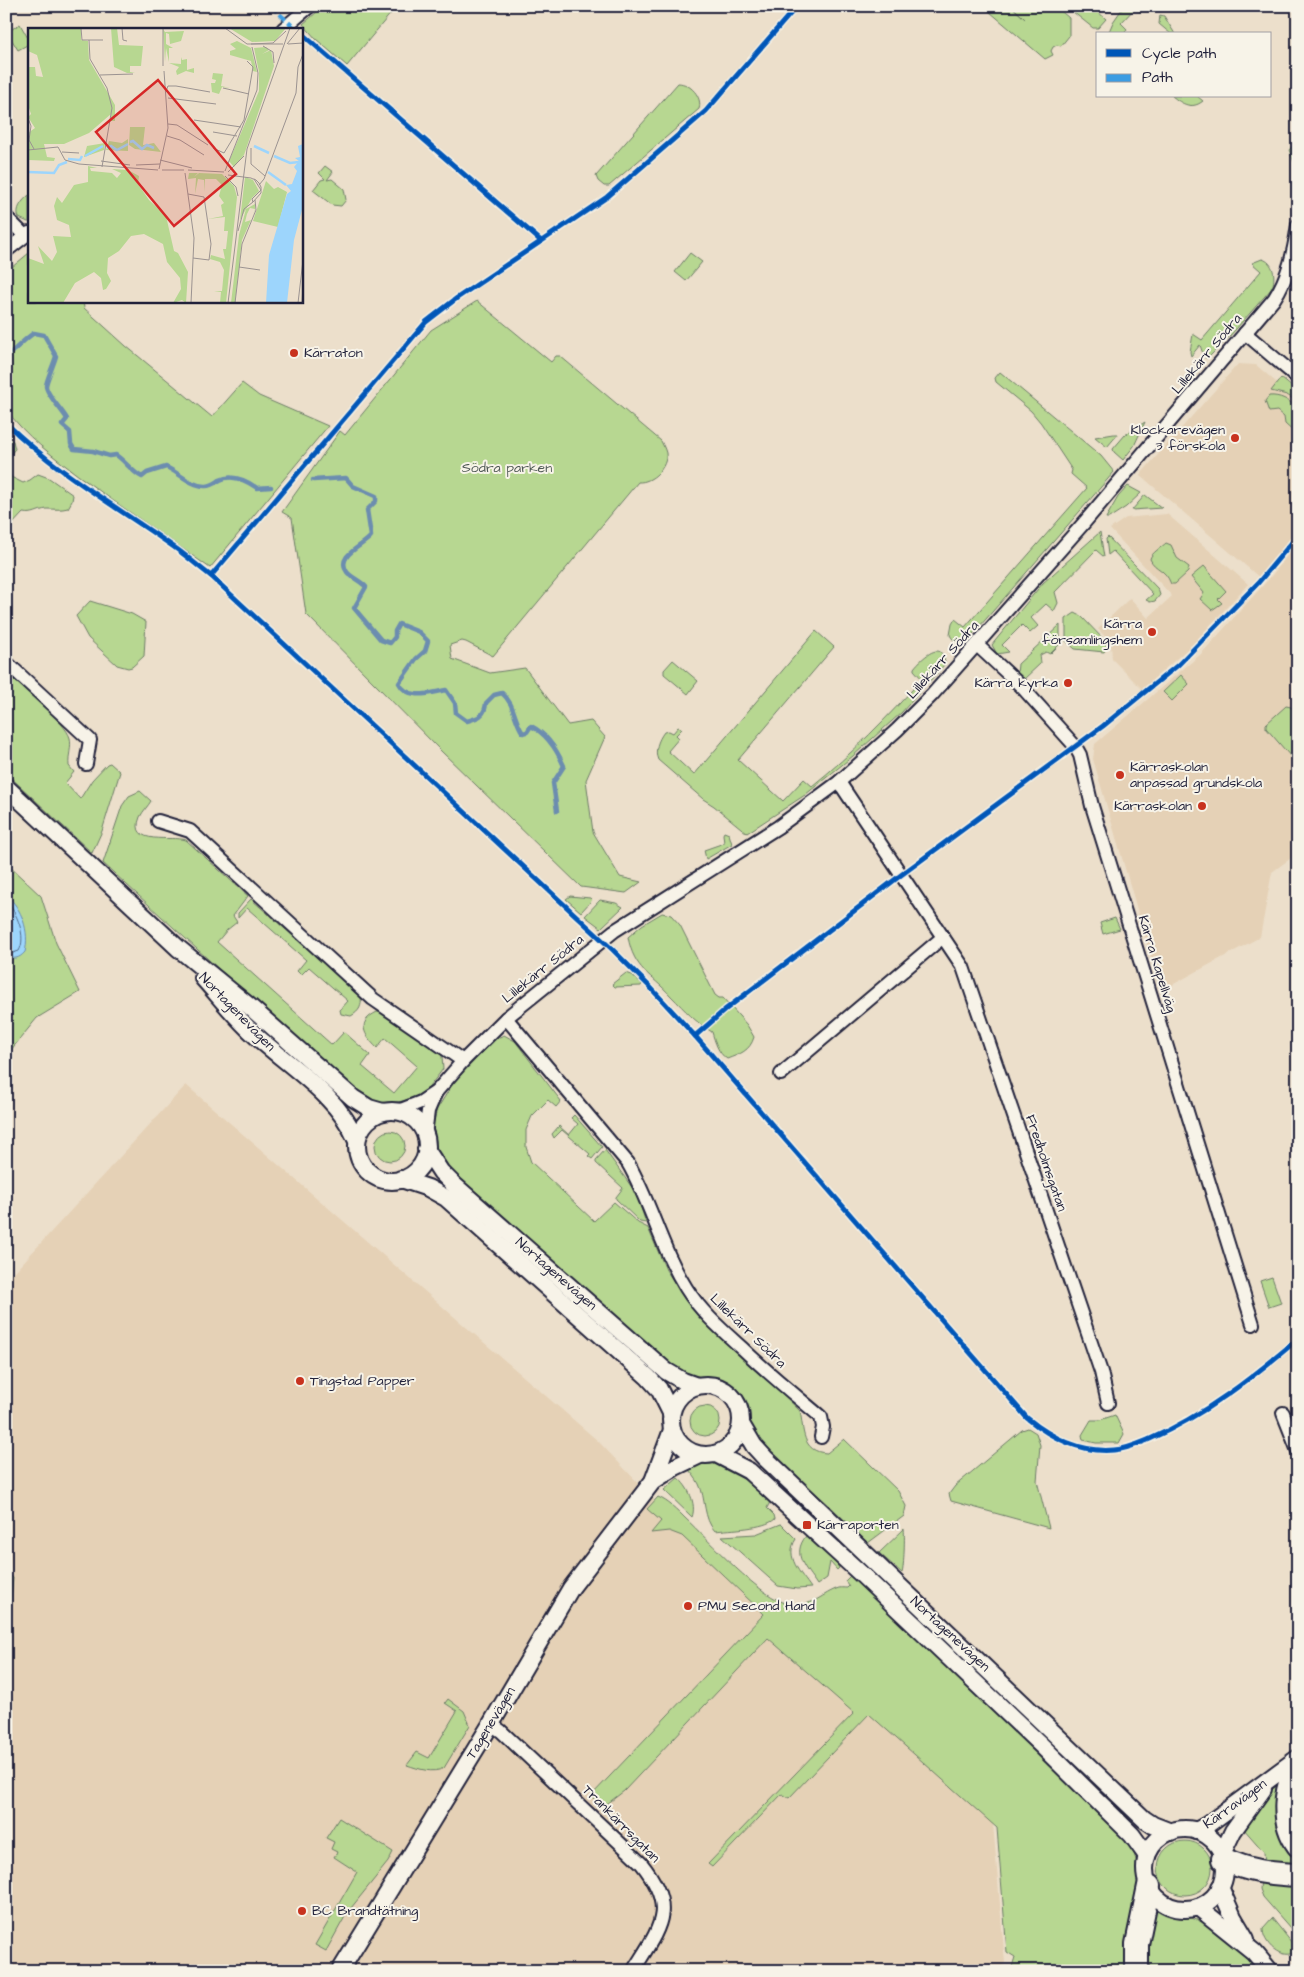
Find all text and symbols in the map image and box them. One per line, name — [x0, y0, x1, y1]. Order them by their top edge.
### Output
inset map — [28, 28, 302, 302]
legend — [1096, 32, 1272, 98]
text: Cycle path — [1142, 43, 1217, 65]
text: Path — [1142, 67, 1173, 88]
street label: Lillekärr Södra — [1167, 309, 1247, 399]
place label: Kärraton — [304, 343, 363, 363]
marker: Kärraton — [288, 347, 300, 359]
place label: Klockarevägen 3 förskola — [1130, 420, 1225, 456]
marker: Klockarevägen 3 förskola — [1229, 432, 1241, 444]
park label: Södra parken — [462, 458, 552, 478]
place label: Kärra församlingshem — [1042, 614, 1142, 650]
street label: Lillekärr Södra — [902, 616, 984, 704]
marker: Kärra församlingshem — [1146, 626, 1158, 638]
place label: Kärra kyrka — [974, 673, 1058, 693]
marker: Kärra kyrka — [1062, 677, 1074, 689]
place label: Kärraskolan anpassad grundskola — [1130, 757, 1262, 793]
marker: Kärraskolan anpassad grundskola — [1114, 769, 1126, 781]
place label: Kärraskolan — [1114, 796, 1192, 816]
marker: Kärraskolan — [1196, 800, 1208, 812]
street label: Kärra Kapellväg — [1133, 913, 1181, 1015]
street label: Lillekärr Södra — [498, 930, 588, 1008]
street label: Nortagenevägen — [194, 968, 280, 1056]
street label: Fredholmsgatan — [1020, 1112, 1072, 1214]
street label: Nortagenevägen — [511, 1233, 601, 1315]
street label: Lillekärr Södra — [705, 1289, 791, 1373]
place label: Tingstad Papper — [310, 1371, 415, 1391]
marker: Tingstad Papper — [294, 1375, 306, 1387]
place label: Kärraporten — [817, 1515, 899, 1535]
marker: Kärraporten — [801, 1519, 813, 1531]
street label: Nortagenevägen — [906, 1592, 994, 1676]
place label: PMU Second Hand — [698, 1596, 815, 1616]
marker: PMU Second Hand — [682, 1600, 694, 1612]
street label: Tagenevägen — [461, 1683, 521, 1763]
street label: Kärravägen — [1199, 1774, 1271, 1834]
street label: Trankärrsgatan — [578, 1781, 664, 1867]
place label: BC Brandtätning — [312, 1901, 418, 1921]
marker: BC Brandtätning — [296, 1905, 308, 1917]

